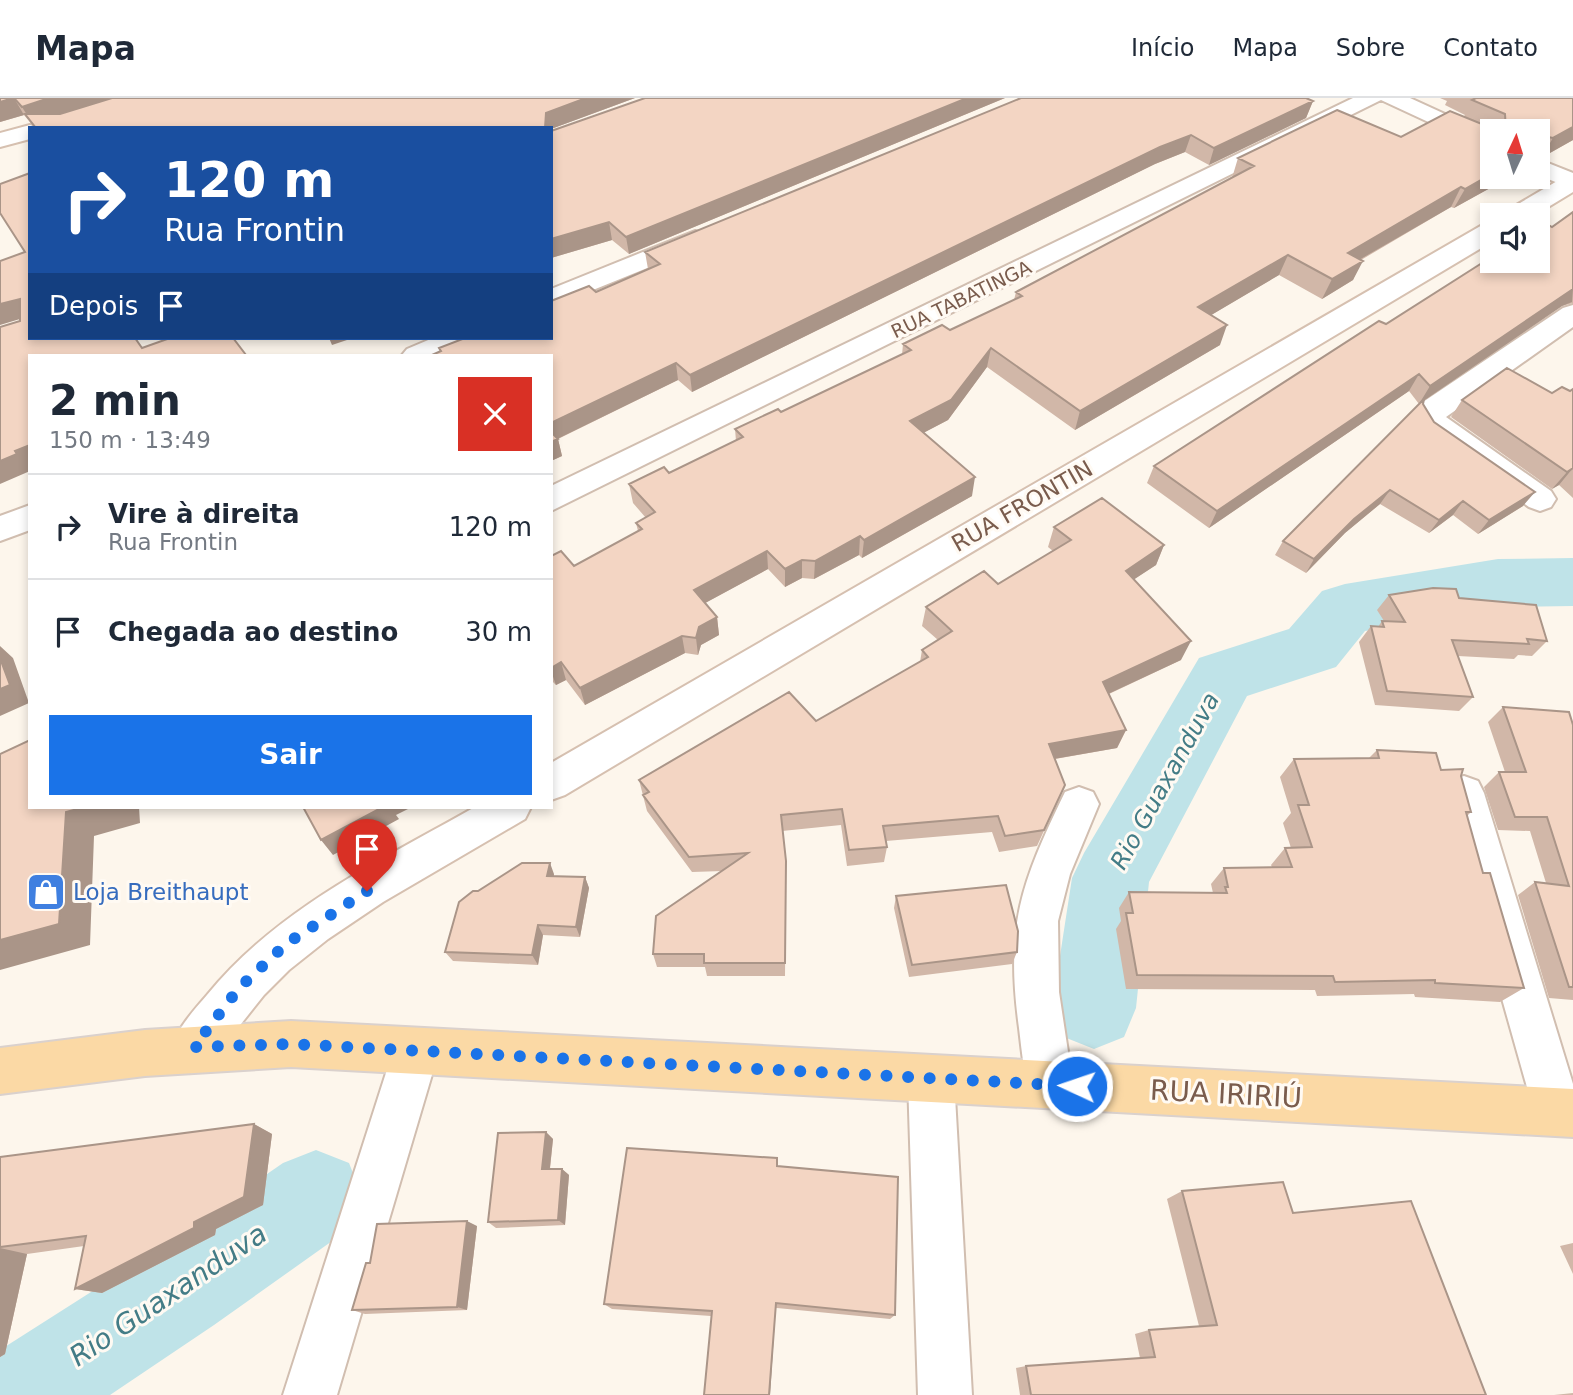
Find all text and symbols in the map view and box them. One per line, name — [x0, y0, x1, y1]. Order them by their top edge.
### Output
text: Mapa — [35, 29, 136, 68]
text: Início — [1131, 34, 1195, 62]
text: Mapa — [1233, 34, 1298, 62]
text: Sobre — [1336, 34, 1405, 62]
text: Contato — [1443, 34, 1538, 62]
north arrow — [1480, 119, 1550, 189]
map controls — [1480, 119, 1550, 273]
text: 120 m — [164, 152, 334, 209]
icon: right — [49, 154, 140, 245]
button: sound — [1480, 203, 1550, 273]
text: Rua Frontin — [164, 211, 345, 249]
street label: RUA TABATINGA — [887, 256, 1035, 342]
icon: arrive — [152, 287, 190, 325]
text: Depois — [49, 291, 138, 321]
text: 2 min — [49, 376, 181, 425]
button: close — [458, 377, 532, 451]
text: 150 m · 13:49 — [49, 427, 211, 453]
street label: RUA FRONTIN — [947, 455, 1097, 557]
text: Vire à direita — [108, 499, 300, 529]
icon: right — [49, 508, 87, 546]
text: 120 m — [449, 512, 532, 542]
text: Rua Frontin — [108, 529, 238, 555]
icon: arrive — [49, 613, 87, 651]
text: Chegada ao destino — [108, 617, 398, 647]
text: 30 m — [465, 617, 532, 647]
water label: Rio Guaxanduva — [1105, 688, 1225, 874]
button: Sair — [49, 715, 532, 795]
pin — [337, 819, 397, 891]
icon: arrive — [348, 830, 386, 868]
shop icon: Loja Breithaupt — [25, 871, 67, 913]
place label: Loja Breithaupt — [73, 879, 248, 905]
position arrow — [1040, 1049, 1114, 1123]
street label: RUA IRIRIÚ — [1149, 1073, 1303, 1114]
water label: Rio Guaxanduva — [63, 1217, 273, 1373]

